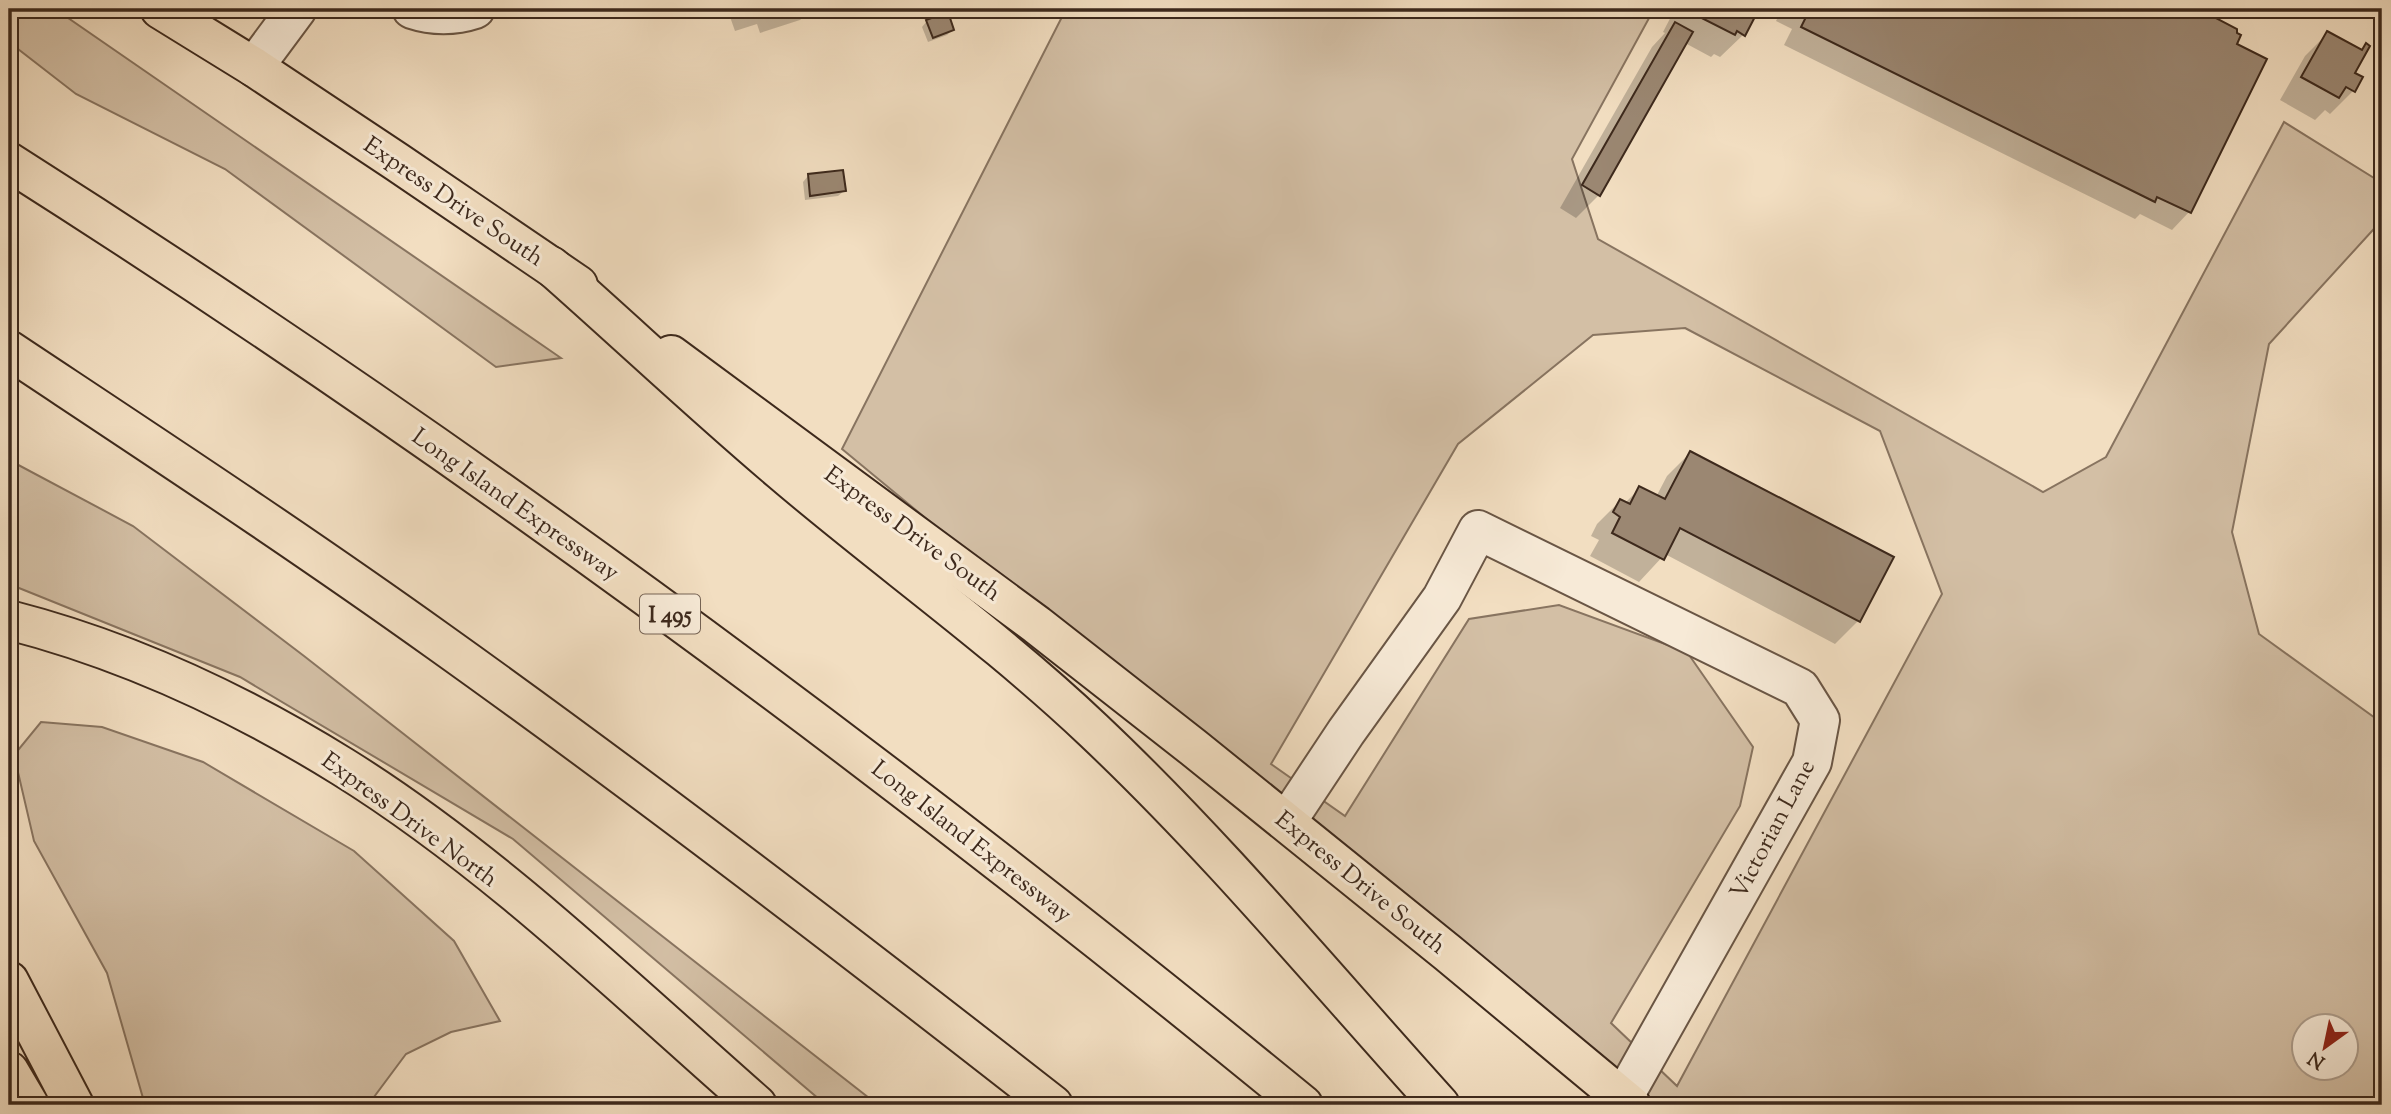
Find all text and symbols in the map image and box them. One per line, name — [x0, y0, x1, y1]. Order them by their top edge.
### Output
street label: Express Drive South — [356, 129, 550, 276]
street label: Long Island Expressway — [404, 421, 626, 590]
street label: Express Drive South — [816, 459, 1007, 610]
road number: I 495 — [640, 594, 700, 634]
street label: Express Drive North — [313, 745, 504, 896]
street label: Long Island Expressway — [863, 753, 1078, 932]
street label: Victorian Lane — [1723, 754, 1825, 906]
street label: Express Drive South — [1267, 804, 1453, 963]
north arrow — [2290, 1012, 2360, 1082]
text: N — [2303, 1044, 2331, 1075]

